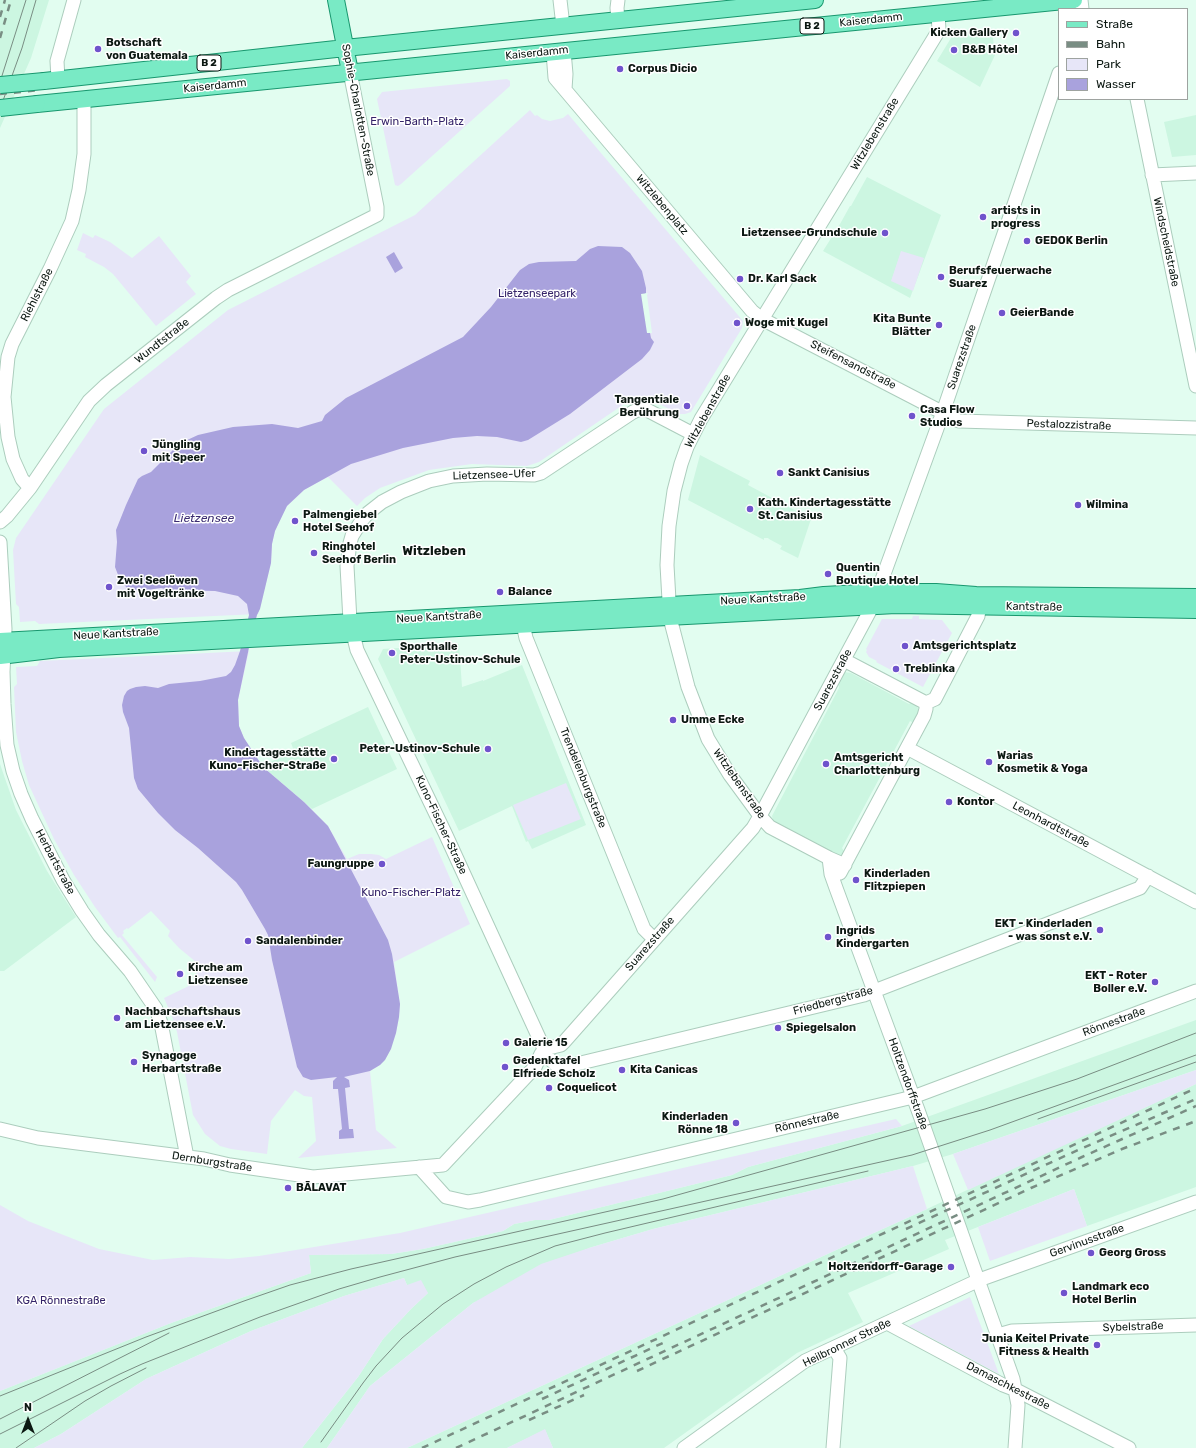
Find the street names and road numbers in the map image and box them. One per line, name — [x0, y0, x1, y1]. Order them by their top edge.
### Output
street label: Kaiserdamm — [839, 10, 903, 30]
road number: B 2 — [800, 18, 824, 34]
street label: Sophie-Charlotten-Straße — [339, 43, 377, 177]
street label: Kaiserdamm — [505, 43, 569, 63]
road number: B 2 — [197, 55, 221, 71]
street label: Kaiserdamm — [183, 76, 247, 96]
street label: Witzlebenstraße — [848, 95, 902, 173]
street label: Witzlebenplatz — [633, 172, 691, 238]
street label: Windscheidstraße — [1150, 196, 1182, 288]
street label: Riehlstraße — [18, 266, 56, 324]
street label: Wundtstraße — [132, 316, 192, 366]
street label: Suarezstraße — [945, 323, 979, 391]
street label: Steifensandstraße — [808, 338, 898, 392]
street label: Witzlebenstraße — [682, 372, 734, 450]
street label: Pestalozzistraße — [1026, 417, 1112, 433]
street label: Lietzensee-Ufer — [452, 467, 536, 483]
street label: Neue Kantstraße — [720, 590, 806, 608]
street label: Kantstraße — [1006, 600, 1062, 614]
street label: Neue Kantstraße — [396, 608, 482, 626]
street label: Neue Kantstraße — [73, 625, 159, 643]
street label: Suarezstraße — [811, 647, 855, 713]
street label: Trendelenburgstraße — [557, 726, 609, 830]
street label: Witzlebenstraße — [710, 747, 768, 821]
street label: Kuno-Fischer-Straße — [412, 773, 470, 877]
street label: Leonhardtstraße — [1010, 799, 1092, 851]
street label: Herbartstraße — [32, 827, 78, 897]
street label: Suarezstraße — [623, 914, 677, 974]
street label: Friedbergstraße — [792, 984, 874, 1018]
street label: Rönnestraße — [1081, 1005, 1147, 1039]
street label: Holtzendorffstraße — [885, 1036, 931, 1132]
street label: Rönnestraße — [774, 1108, 840, 1136]
street label: Dernburgstraße — [171, 1149, 253, 1175]
street label: Gervinusstraße — [1048, 1221, 1126, 1261]
street label: Heilbronner Straße — [801, 1316, 893, 1370]
street label: Sybelstraße — [1102, 1319, 1164, 1335]
street label: Damaschkestraße — [964, 1359, 1052, 1413]

